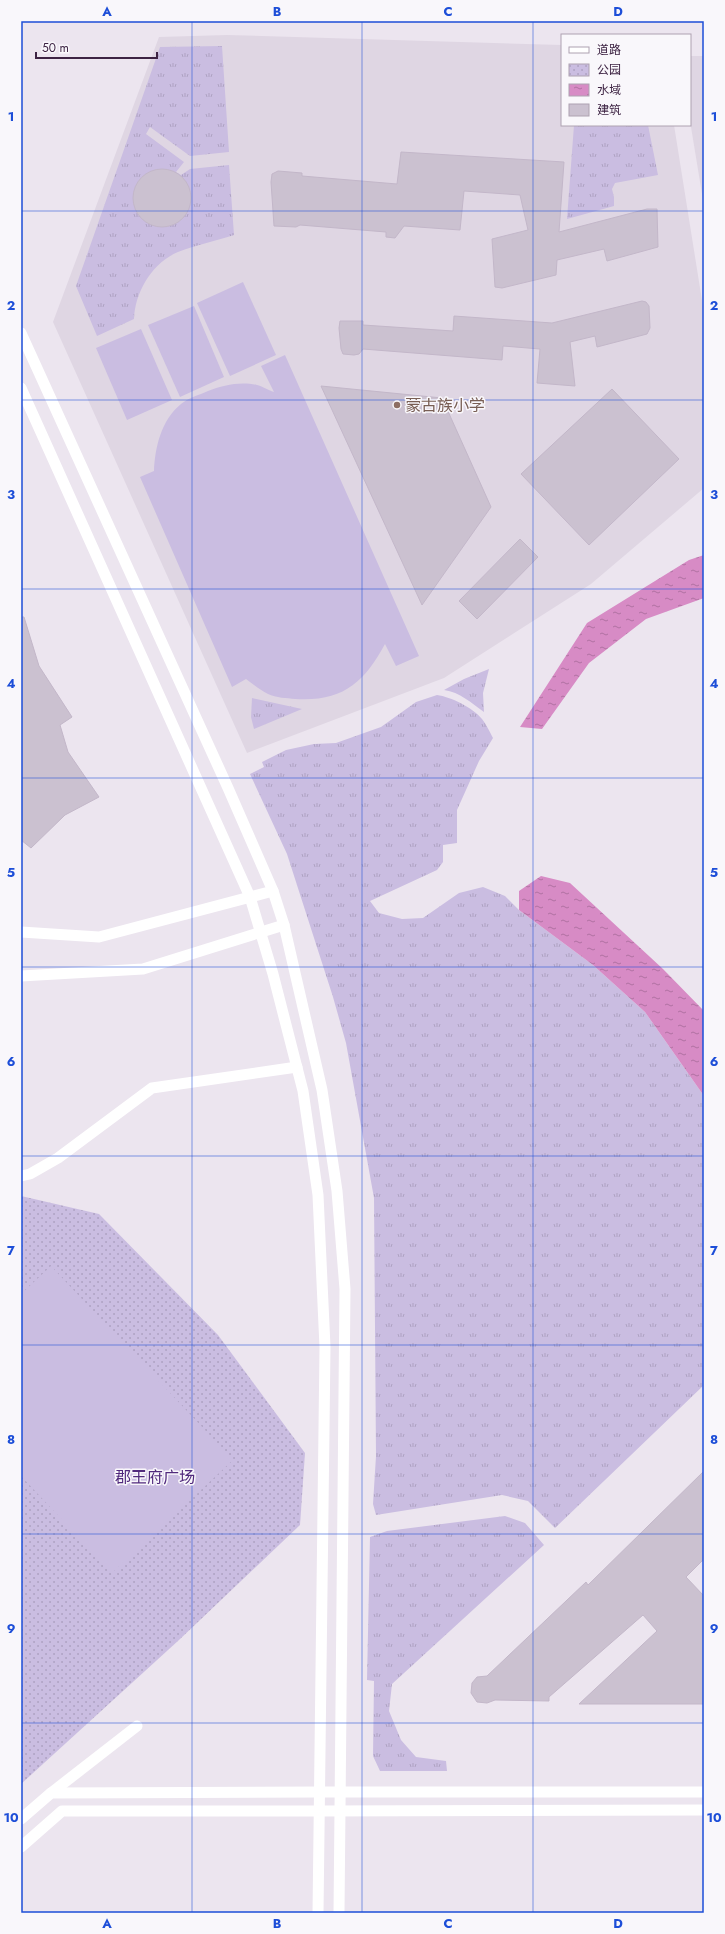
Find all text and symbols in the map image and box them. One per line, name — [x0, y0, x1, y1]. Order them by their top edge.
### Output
text: A — [101, 2, 112, 21]
text: B — [273, 2, 282, 21]
text: C — [443, 2, 453, 21]
text: D — [613, 2, 623, 21]
scale bar — [36, 34, 157, 60]
legend — [561, 34, 691, 126]
text: 50 m — [42, 39, 69, 57]
text: 道路 — [597, 41, 621, 59]
text: 公园 — [597, 61, 621, 79]
text: 水域 — [597, 81, 621, 99]
text: 建筑 — [597, 101, 621, 119]
text: 1 — [8, 107, 14, 126]
text: 1 — [711, 107, 717, 126]
text: 2 — [7, 296, 15, 315]
text: 2 — [710, 296, 718, 315]
place label: 蒙古族小学 — [405, 394, 485, 417]
marker: 蒙古族小学 — [392, 400, 402, 410]
text: 3 — [7, 485, 15, 504]
text: 3 — [710, 485, 718, 504]
text: 4 — [6, 674, 16, 693]
text: 4 — [709, 674, 719, 693]
text: 5 — [7, 863, 15, 882]
text: 5 — [710, 863, 718, 882]
text: 6 — [7, 1052, 16, 1071]
text: 6 — [710, 1052, 719, 1071]
text: 7 — [7, 1241, 15, 1260]
text: 7 — [710, 1241, 718, 1260]
text: 8 — [7, 1430, 15, 1449]
text: 8 — [710, 1430, 718, 1449]
park label: 郡王府广场 — [115, 1466, 195, 1489]
text: 9 — [7, 1619, 16, 1638]
text: 9 — [710, 1619, 719, 1638]
text: 10 — [3, 1808, 19, 1827]
text: 10 — [706, 1808, 722, 1827]
text: A — [101, 1914, 112, 1933]
text: B — [273, 1914, 282, 1933]
text: C — [443, 1914, 453, 1933]
text: D — [613, 1914, 623, 1933]

